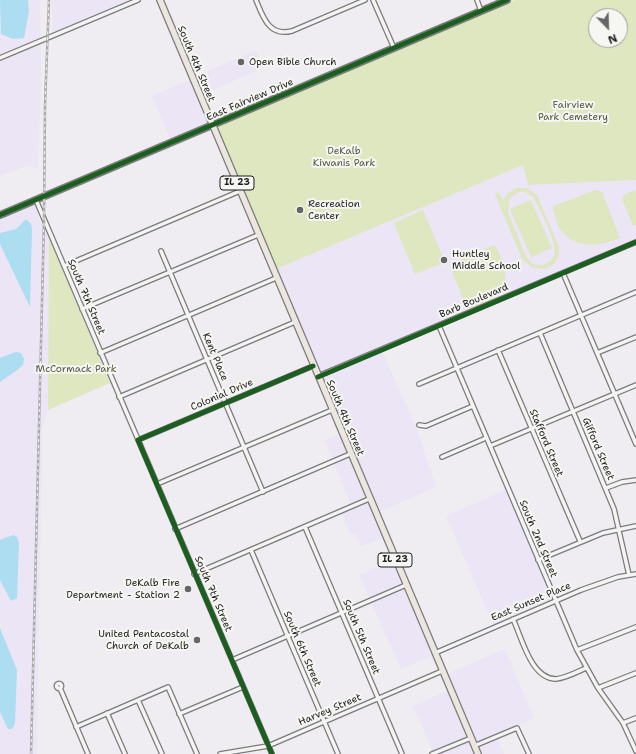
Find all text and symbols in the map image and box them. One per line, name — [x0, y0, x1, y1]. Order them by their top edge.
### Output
north arrow — [588, 8, 628, 48]
street label: South 4th Street — [175, 24, 217, 104]
text: N — [606, 30, 619, 47]
place label: Open Bible Church — [249, 56, 337, 68]
marker: Open Bible Church — [236, 57, 246, 67]
street label: East Fairview Drive — [205, 76, 295, 124]
park label: Fairview Park Cemetery — [538, 99, 608, 122]
park label: DeKalb Kiwanis Park — [313, 145, 375, 168]
road number: IL 23 — [220, 176, 254, 190]
place label: Recreation Center — [308, 198, 360, 222]
marker: Recreation Center — [295, 205, 305, 215]
place label: Huntley Middle School — [452, 248, 520, 272]
marker: Huntley Middle School — [439, 255, 449, 265]
street label: South 7th Street — [65, 257, 107, 337]
street label: Barb Boulevard — [438, 281, 510, 321]
street label: Kent Place — [200, 331, 230, 383]
park label: McCormack Park — [36, 363, 116, 375]
street label: Colonial Drive — [189, 376, 255, 414]
street label: South 4th Street — [324, 378, 366, 458]
street label: Stafford Street — [526, 407, 566, 479]
street label: Gifford Street — [579, 416, 617, 482]
street label: South 2nd Street — [516, 498, 560, 580]
road number: IL 23 — [378, 553, 412, 567]
street label: South 7th Street — [192, 554, 234, 634]
place label: DeKalb Fire Department - Station 2 — [66, 577, 180, 600]
street label: East Sunset Place — [489, 580, 573, 624]
marker: DeKalb Fire Department - Station 2 — [183, 584, 193, 594]
street label: South 5th Street — [340, 598, 382, 676]
street label: South 6th Street — [281, 609, 323, 689]
place label: United Pentacostal Church of DeKalb — [98, 628, 189, 652]
marker: United Pentacostal Church of DeKalb — [192, 635, 202, 645]
street label: Harvey Street — [297, 691, 363, 729]

